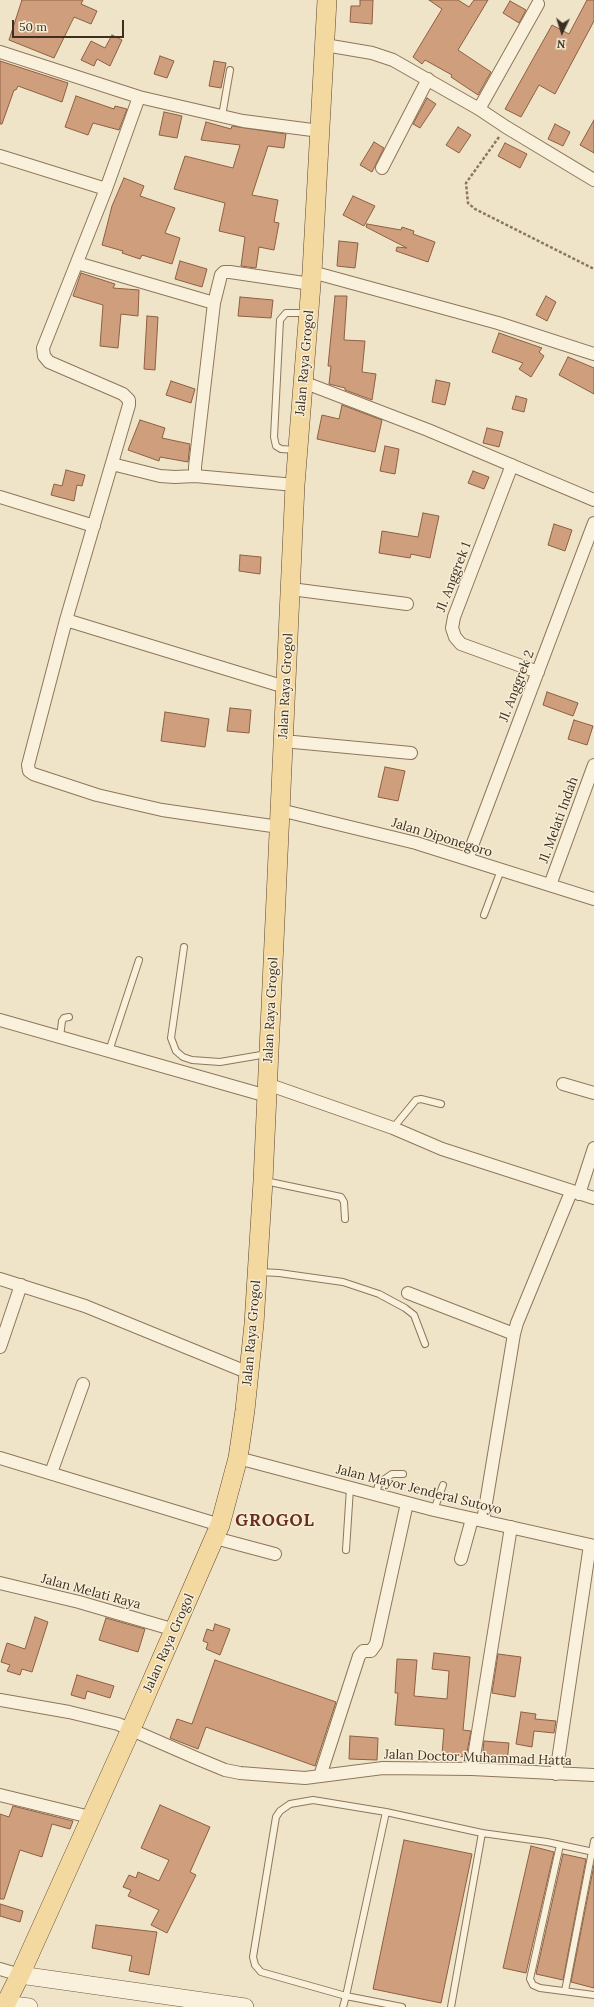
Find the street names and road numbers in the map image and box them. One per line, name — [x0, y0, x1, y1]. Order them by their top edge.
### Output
street label: Jalan Raya Grogol — [293, 310, 317, 416]
street label: Jl. Anggrek 1 — [434, 540, 474, 614]
street label: Jalan Raya Grogol — [275, 633, 297, 739]
street label: Jl. Anggrek 2 — [496, 648, 538, 724]
street label: Jl. Melati Indah — [536, 775, 582, 865]
street label: Jalan Diponegoro — [390, 815, 494, 861]
street label: Jalan Raya Grogol — [260, 957, 282, 1063]
street label: Jalan Raya Grogol — [240, 1280, 264, 1386]
street label: Jalan Mayor Jenderal Sutoyo — [334, 1462, 504, 1518]
street label: Jalan Melati Raya — [40, 1571, 142, 1613]
street label: Jalan Raya Grogol — [140, 1591, 198, 1695]
street label: Jalan Doctor Muhammad Hatta — [384, 1747, 572, 1769]

